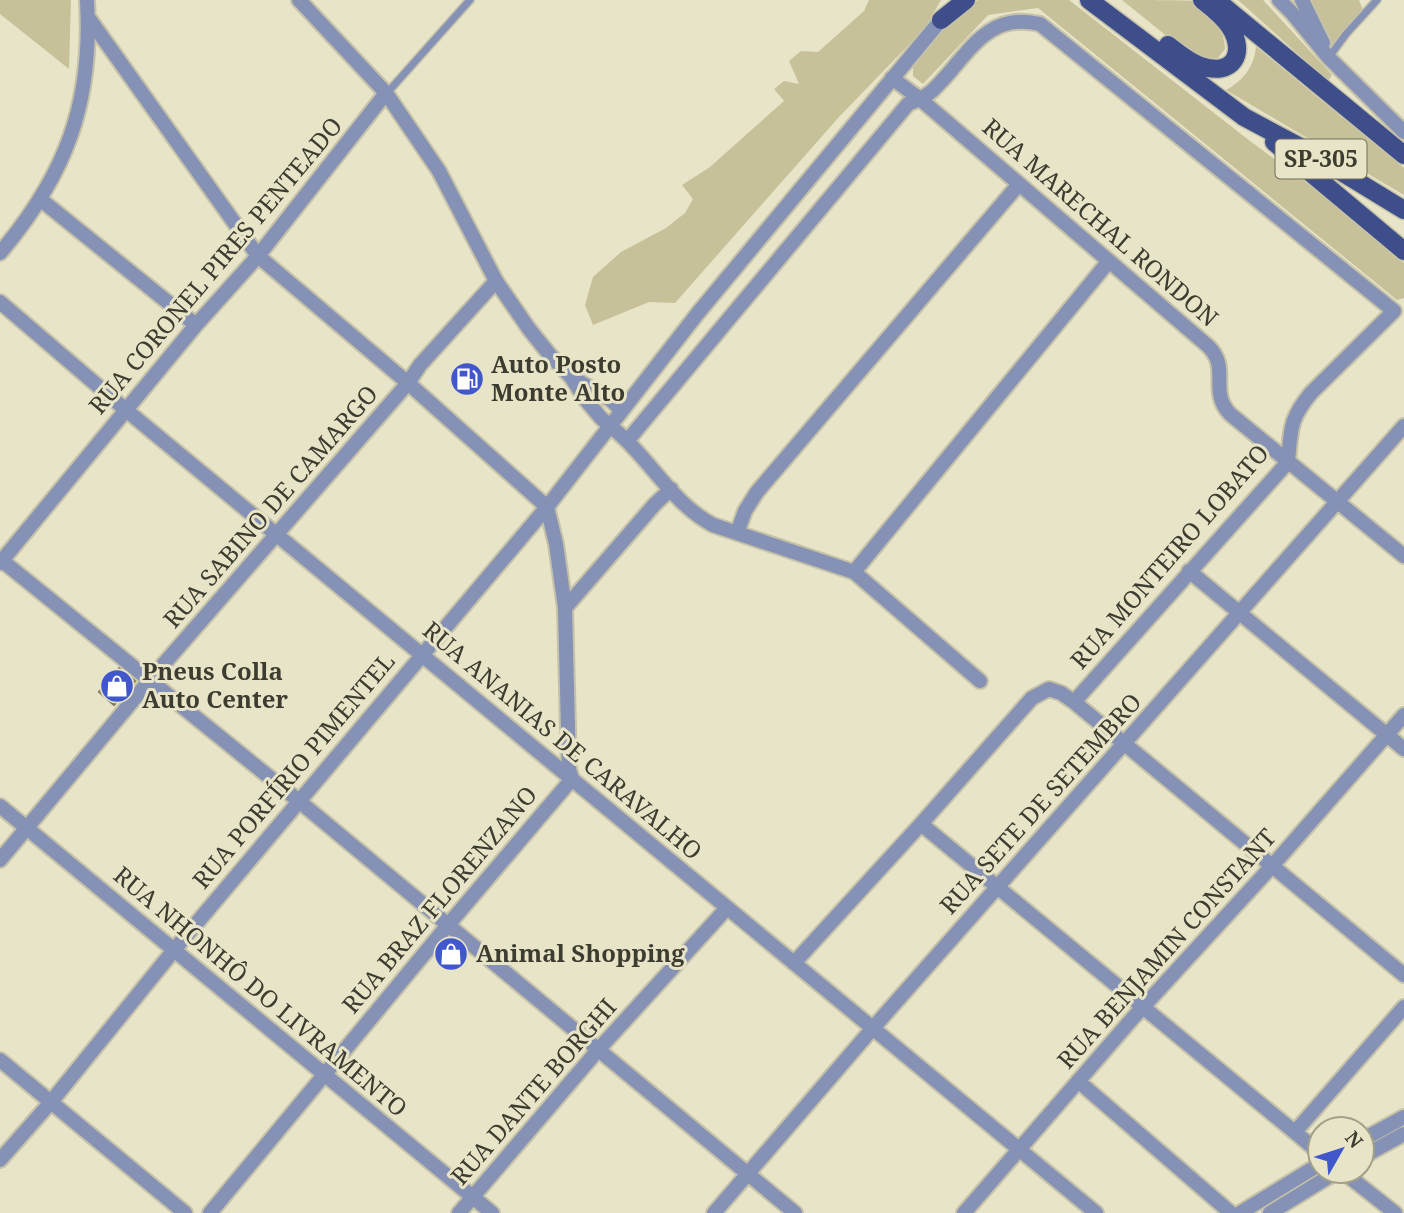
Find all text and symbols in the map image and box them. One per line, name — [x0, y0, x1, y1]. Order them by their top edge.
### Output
street label: RUA CORONEL PIRES PENTEADO — [81, 110, 349, 421]
street label: RUA MARECHAL RONDON — [976, 110, 1226, 334]
road number: SP-305 — [1276, 140, 1366, 178]
place label: Auto Posto Monte Alto — [491, 347, 625, 408]
fuel station icon: Auto Posto Monte Alto — [448, 360, 486, 398]
street label: RUA SABINO DE CAMARGO — [155, 378, 385, 634]
street label: RUA MONTEIRO LOBATO — [1062, 437, 1276, 675]
street label: RUA ANANIAS DE CARAVALHO — [416, 613, 710, 867]
street label: RUA PORFÍRIO PIMENTEL — [184, 645, 401, 895]
place label: Pneus Colla Auto Center — [142, 654, 289, 715]
shop icon: Pneus Colla Auto Center — [98, 667, 136, 705]
street label: RUA SETE DE SETEMBRO — [932, 685, 1148, 921]
street label: RUA BRAZ FLORENZANO — [334, 778, 544, 1020]
street label: RUA BENJAMIN CONSTANT — [1049, 821, 1283, 1075]
street label: RUA NHONHÔ DO LIVRAMENTO — [107, 858, 415, 1124]
shop icon: Animal Shopping — [432, 935, 470, 973]
place label: Animal Shopping — [476, 936, 685, 969]
street label: RUA DANTE BORGHI — [443, 991, 623, 1191]
north arrow — [1306, 1115, 1376, 1185]
text: N — [1339, 1125, 1369, 1153]

